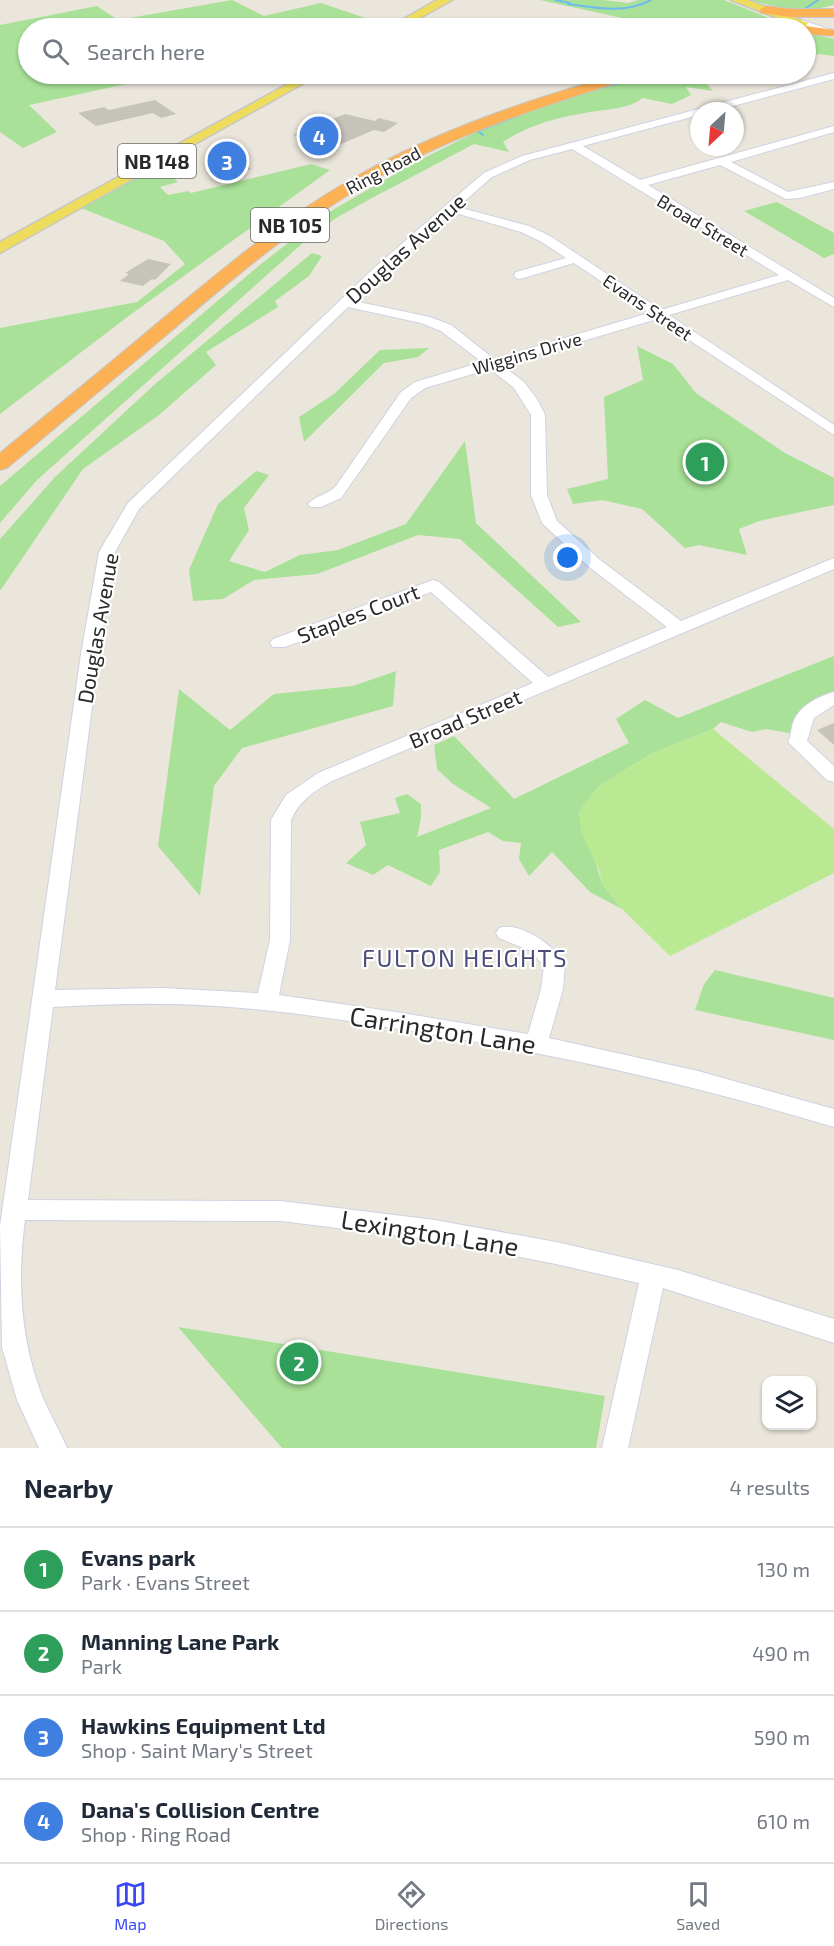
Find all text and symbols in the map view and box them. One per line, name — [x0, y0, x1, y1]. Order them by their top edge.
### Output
search box — [18, 18, 816, 84]
icon: search — [39, 35, 72, 68]
text: Search here — [87, 38, 205, 64]
north arrow — [690, 102, 744, 156]
pin: 4 — [300, 114, 338, 158]
pin: 3 — [208, 138, 246, 184]
street label: Ring Road — [342, 141, 424, 199]
road number: NB 148 — [118, 144, 196, 178]
street label: Douglas Avenue — [340, 188, 470, 308]
street label: Broad Street — [653, 189, 753, 261]
road number: NB 105 — [251, 208, 329, 242]
street label: Evans Street — [599, 269, 697, 345]
street label: Wiggins Drive — [470, 327, 584, 379]
pin: 1 — [686, 440, 724, 484]
your location — [553, 543, 582, 572]
street label: Douglas Avenue — [71, 551, 123, 705]
street label: Staples Court — [294, 578, 422, 648]
street label: Broad Street — [405, 683, 525, 753]
district label: FULTON HEIGHTS — [362, 943, 568, 972]
street label: Carrington Lane — [348, 999, 538, 1059]
street label: Lexington Lane — [339, 1203, 521, 1261]
pin: 2 — [280, 1340, 318, 1384]
map controls — [762, 1376, 816, 1430]
button: layers — [762, 1376, 816, 1430]
text: Nearby — [24, 1472, 113, 1503]
text: 4 results — [730, 1475, 810, 1499]
text: Evans park — [81, 1544, 196, 1570]
text: 1 — [39, 1557, 48, 1581]
text: 130 m — [757, 1557, 810, 1581]
text: Park · Evans Street — [81, 1570, 250, 1594]
text: Manning Lane Park — [81, 1628, 279, 1654]
text: 2 — [38, 1641, 49, 1665]
text: 490 m — [752, 1641, 810, 1665]
text: Park — [81, 1654, 122, 1678]
text: Hawkins Equipment Ltd — [81, 1712, 326, 1738]
text: 3 — [38, 1725, 49, 1749]
text: 590 m — [754, 1725, 810, 1749]
text: Shop · Saint Mary's Street — [81, 1738, 313, 1762]
text: Dana's Collision Centre — [81, 1796, 319, 1822]
text: 4 — [37, 1809, 50, 1833]
text: 610 m — [757, 1809, 810, 1833]
text: Shop · Ring Road — [81, 1822, 231, 1846]
tab: Map — [114, 1878, 147, 1933]
tab: Directions — [375, 1878, 448, 1933]
tab: Saved — [676, 1878, 720, 1933]

